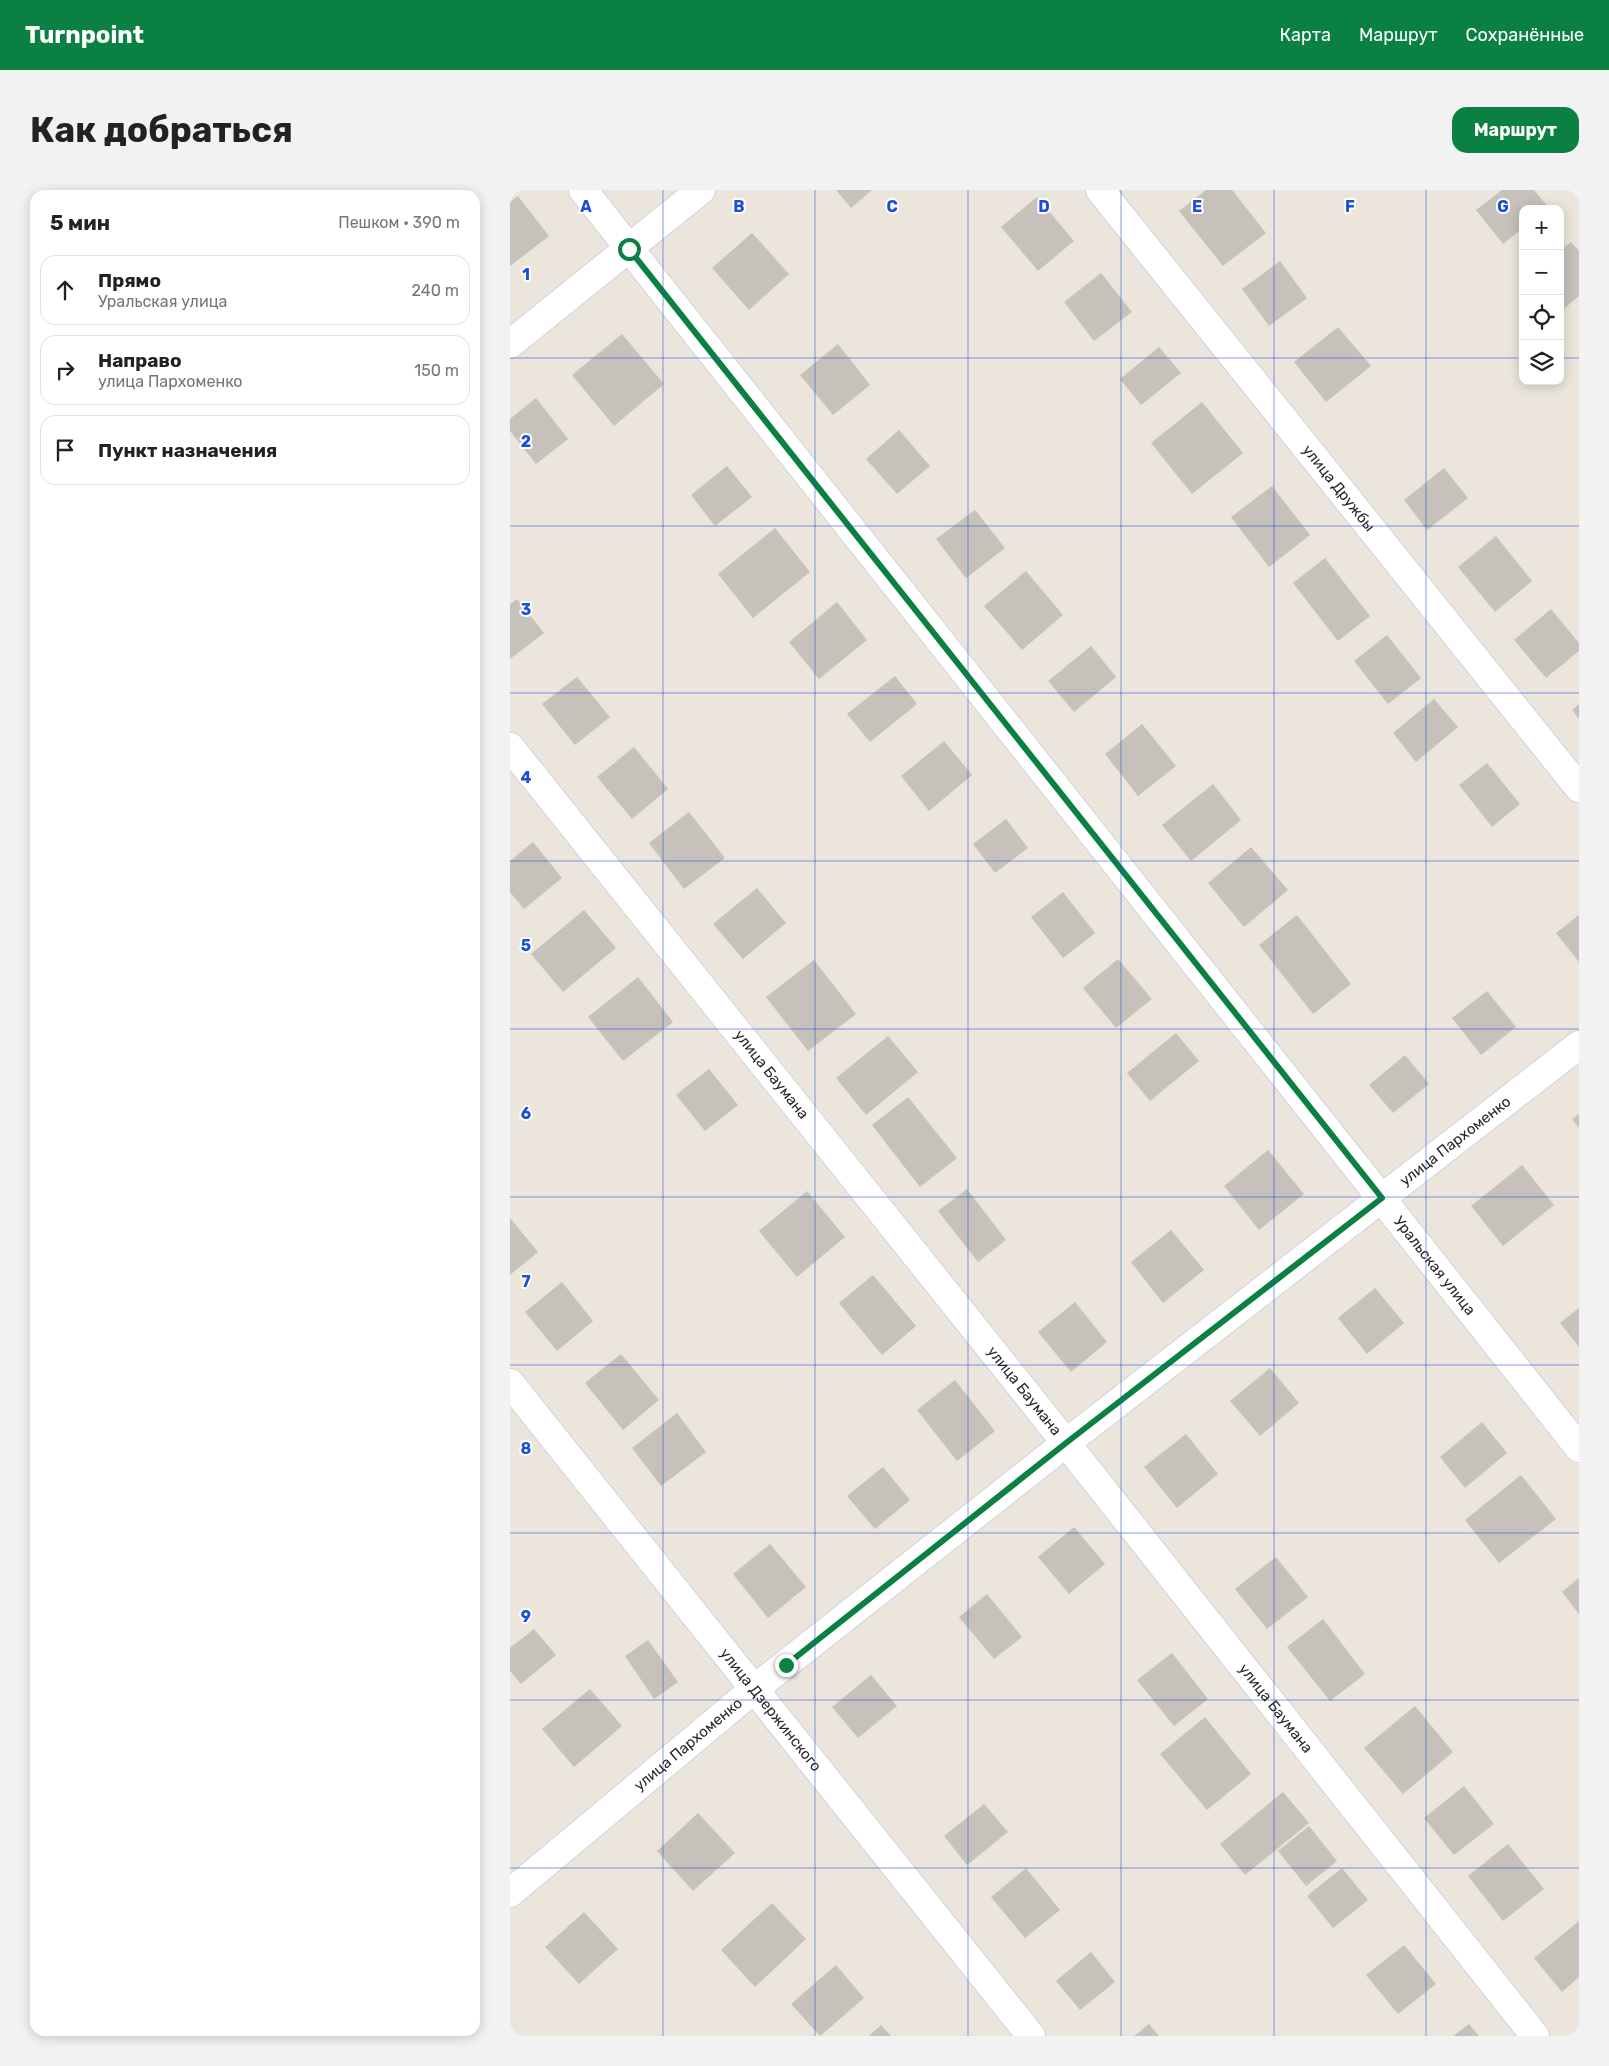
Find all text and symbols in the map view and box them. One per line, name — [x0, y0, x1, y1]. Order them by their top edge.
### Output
text: Turnpoint — [25, 21, 144, 49]
text: Карта — [1280, 24, 1331, 46]
text: Маршрут — [1359, 24, 1438, 46]
text: Сохранённые — [1466, 24, 1584, 46]
button: Маршрут — [1452, 107, 1579, 153]
text: Как добраться — [30, 109, 293, 151]
text: A — [580, 197, 592, 216]
text: B — [733, 197, 745, 216]
text: C — [886, 197, 898, 216]
text: D — [1038, 197, 1050, 216]
text: E — [1192, 197, 1202, 216]
text: F — [1345, 197, 1355, 216]
text: G — [1497, 197, 1509, 216]
map controls — [1519, 205, 1564, 385]
button: + — [1519, 205, 1564, 250]
text: 5 мин — [50, 210, 110, 235]
text: Пешком · 390 m — [338, 213, 460, 232]
route start — [618, 238, 641, 261]
button: − — [1519, 250, 1564, 295]
text: 1 — [522, 265, 530, 284]
text: Прямо — [98, 269, 161, 292]
icon: ahead — [51, 276, 79, 304]
text: 240 m — [412, 281, 459, 300]
text: Уральская улица — [98, 292, 227, 311]
button: locate — [1519, 295, 1564, 340]
button: layers — [1519, 340, 1564, 385]
text: Направо — [98, 349, 182, 372]
icon: right — [51, 356, 79, 384]
text: 150 m — [414, 361, 459, 380]
text: улица Пархоменко — [98, 372, 243, 391]
text: 2 — [521, 432, 531, 451]
icon: arrive — [51, 436, 79, 464]
text: Пункт назначения — [98, 439, 277, 462]
street label: улица Дружбы — [1299, 441, 1379, 535]
text: 3 — [521, 600, 531, 619]
text: 4 — [521, 768, 532, 787]
text: 5 — [521, 936, 531, 955]
street label: улица Баумана — [730, 1026, 813, 1123]
street label: улица Пархоменко — [1396, 1092, 1514, 1190]
text: 6 — [521, 1104, 531, 1123]
street label: Уральская улица — [1390, 1213, 1479, 1319]
text: 7 — [521, 1272, 531, 1291]
street label: улица Баумана — [983, 1343, 1065, 1439]
text: 8 — [521, 1439, 532, 1458]
text: 9 — [521, 1607, 531, 1626]
street label: улица Дзержинского — [716, 1645, 825, 1775]
route end — [775, 1654, 798, 1677]
street label: улица Баумана — [1235, 1660, 1317, 1757]
street label: улица Пархоменко — [630, 1694, 746, 1795]

